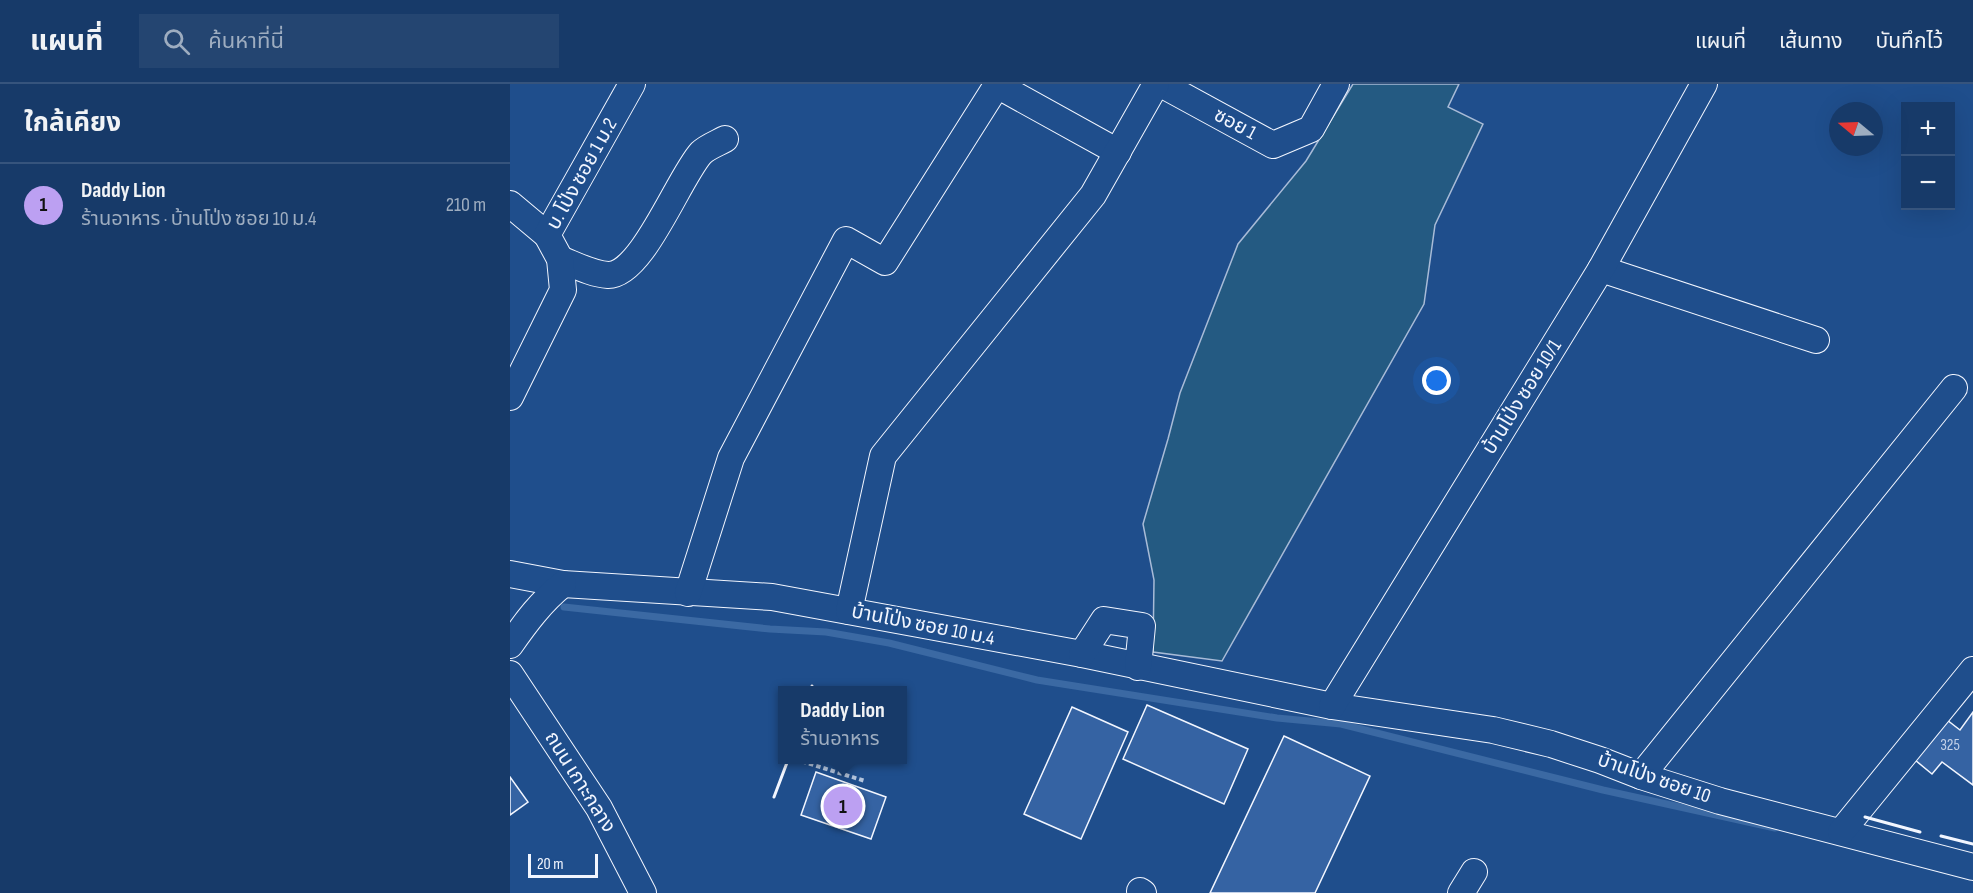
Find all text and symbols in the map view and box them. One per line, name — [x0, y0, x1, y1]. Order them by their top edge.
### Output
search box — [139, 14, 559, 68]
text: แผนที่ — [30, 25, 103, 58]
icon: search — [160, 25, 193, 58]
text: ค้นหาที่นี่ — [208, 28, 284, 55]
text: แผนที่ — [1695, 29, 1746, 54]
text: เส้นทาง — [1779, 29, 1843, 54]
text: บันทึกไว้ — [1876, 29, 1943, 54]
north arrow — [1829, 102, 1883, 156]
map controls — [1901, 102, 1955, 210]
button: + — [1901, 102, 1955, 156]
street label: ซอย 1 — [1210, 103, 1260, 145]
text: ใกล้เคียง — [24, 108, 121, 139]
street label: บ. โป่ง ซอย 1 ม.2 — [541, 114, 623, 234]
button: − — [1901, 156, 1955, 210]
text: Daddy Lion — [81, 177, 166, 204]
text: 1 — [40, 193, 47, 217]
text: 210 m — [446, 193, 486, 217]
text: ร้านอาหาร · บ้านโป่ง ซอย 10 ม.4 — [81, 207, 316, 231]
street label: บ้านโป่ง ซอย 10/1 — [1477, 335, 1567, 459]
your location — [1422, 366, 1451, 395]
street label: บ้านโป่ง ซอย 10 ม.4 — [849, 599, 997, 651]
popup — [778, 686, 907, 764]
text: Daddy Lion — [800, 697, 885, 724]
street label: ถนน เกาะกลาง — [539, 727, 621, 837]
text: ร้านอาหาร — [800, 727, 880, 751]
house number: 325 — [1940, 736, 1960, 755]
street label: บ้านโป่ง ซอย 10 — [1594, 747, 1714, 809]
pin: 1 — [824, 784, 862, 828]
scale bar — [528, 851, 598, 878]
text: 20 m — [537, 855, 564, 874]

